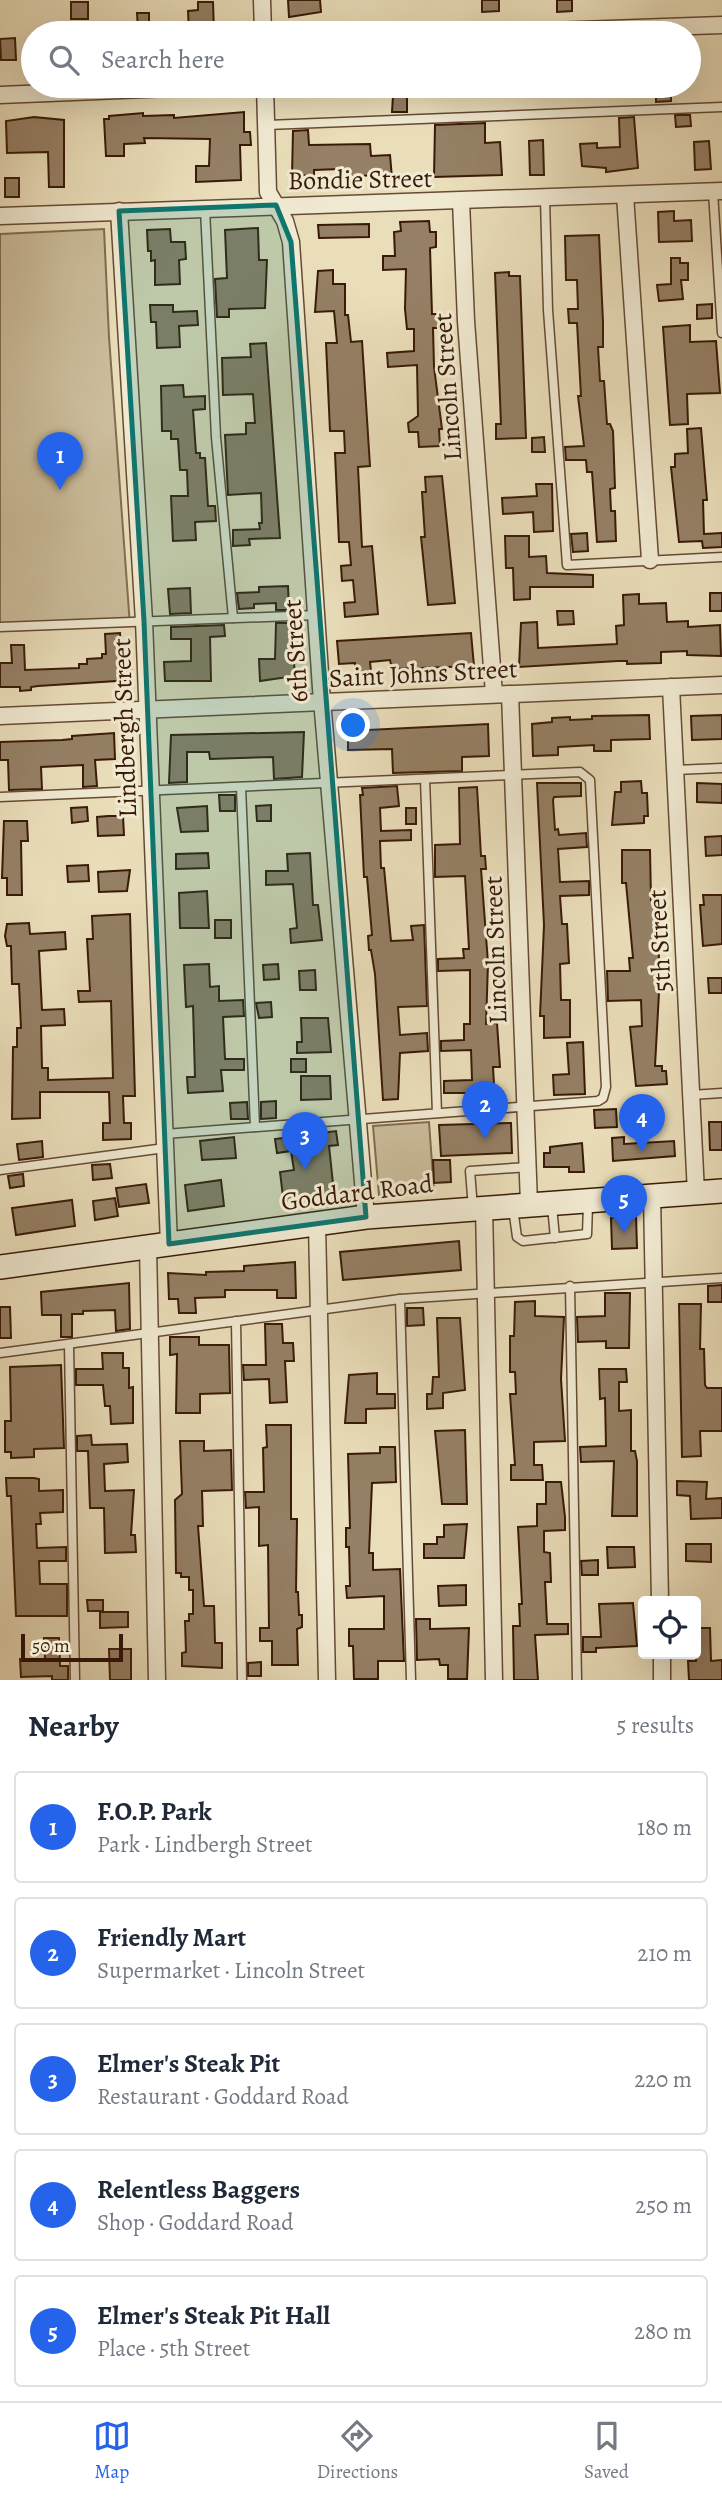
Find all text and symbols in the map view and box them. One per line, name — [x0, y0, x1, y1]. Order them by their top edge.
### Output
search box — [21, 21, 701, 98]
icon: search — [45, 41, 83, 79]
text: Search here — [101, 42, 225, 77]
street label: Bondie Street — [287, 161, 433, 198]
street label: Lincoln Street — [425, 312, 470, 462]
pin: 1 — [37, 432, 83, 490]
street label: 6th Street — [274, 598, 317, 704]
street label: Lindbergh Street — [104, 637, 145, 818]
street label: Saint Johns Street — [328, 651, 519, 696]
your location — [336, 708, 370, 742]
street label: Lincoln Street — [475, 875, 516, 1025]
street label: 5th Street — [639, 888, 680, 993]
pin: 2 — [462, 1081, 508, 1139]
pin: 4 — [619, 1094, 665, 1152]
pin: 3 — [282, 1112, 328, 1170]
street label: Goddard Road — [279, 1166, 435, 1219]
pin: 5 — [601, 1175, 647, 1233]
map controls — [638, 1596, 701, 1659]
button: locate — [638, 1596, 701, 1659]
scale bar — [21, 1631, 122, 1663]
text: 50 m — [32, 1633, 70, 1659]
text: Nearby — [28, 1706, 119, 1746]
text: 5 results — [617, 1710, 694, 1741]
text: F.O.P. Park — [97, 1794, 212, 1829]
text: 1 — [49, 1812, 57, 1843]
text: 180 m — [637, 1812, 692, 1843]
text: Park · Lindbergh Street — [97, 1829, 313, 1860]
text: Friendly Mart — [97, 1920, 246, 1955]
text: 2 — [47, 1938, 59, 1969]
text: 210 m — [637, 1938, 692, 1969]
text: Supermarket · Lincoln Street — [97, 1955, 365, 1986]
text: Elmer's Steak Pit — [97, 2046, 280, 2081]
text: 3 — [48, 2064, 58, 2095]
text: 220 m — [634, 2064, 692, 2095]
text: Restaurant · Goddard Road — [97, 2081, 349, 2112]
text: Relentless Baggers — [97, 2172, 300, 2207]
text: 4 — [48, 2190, 58, 2221]
text: 250 m — [635, 2190, 692, 2221]
text: Shop · Goddard Road — [97, 2207, 294, 2238]
text: Elmer's Steak Pit Hall — [97, 2298, 330, 2333]
text: 5 — [48, 2316, 58, 2347]
text: 280 m — [634, 2316, 692, 2347]
text: Place · 5th Street — [97, 2333, 250, 2364]
tab: Map — [93, 2417, 131, 2485]
tab: Directions — [317, 2417, 398, 2485]
tab: Saved — [584, 2417, 629, 2485]

